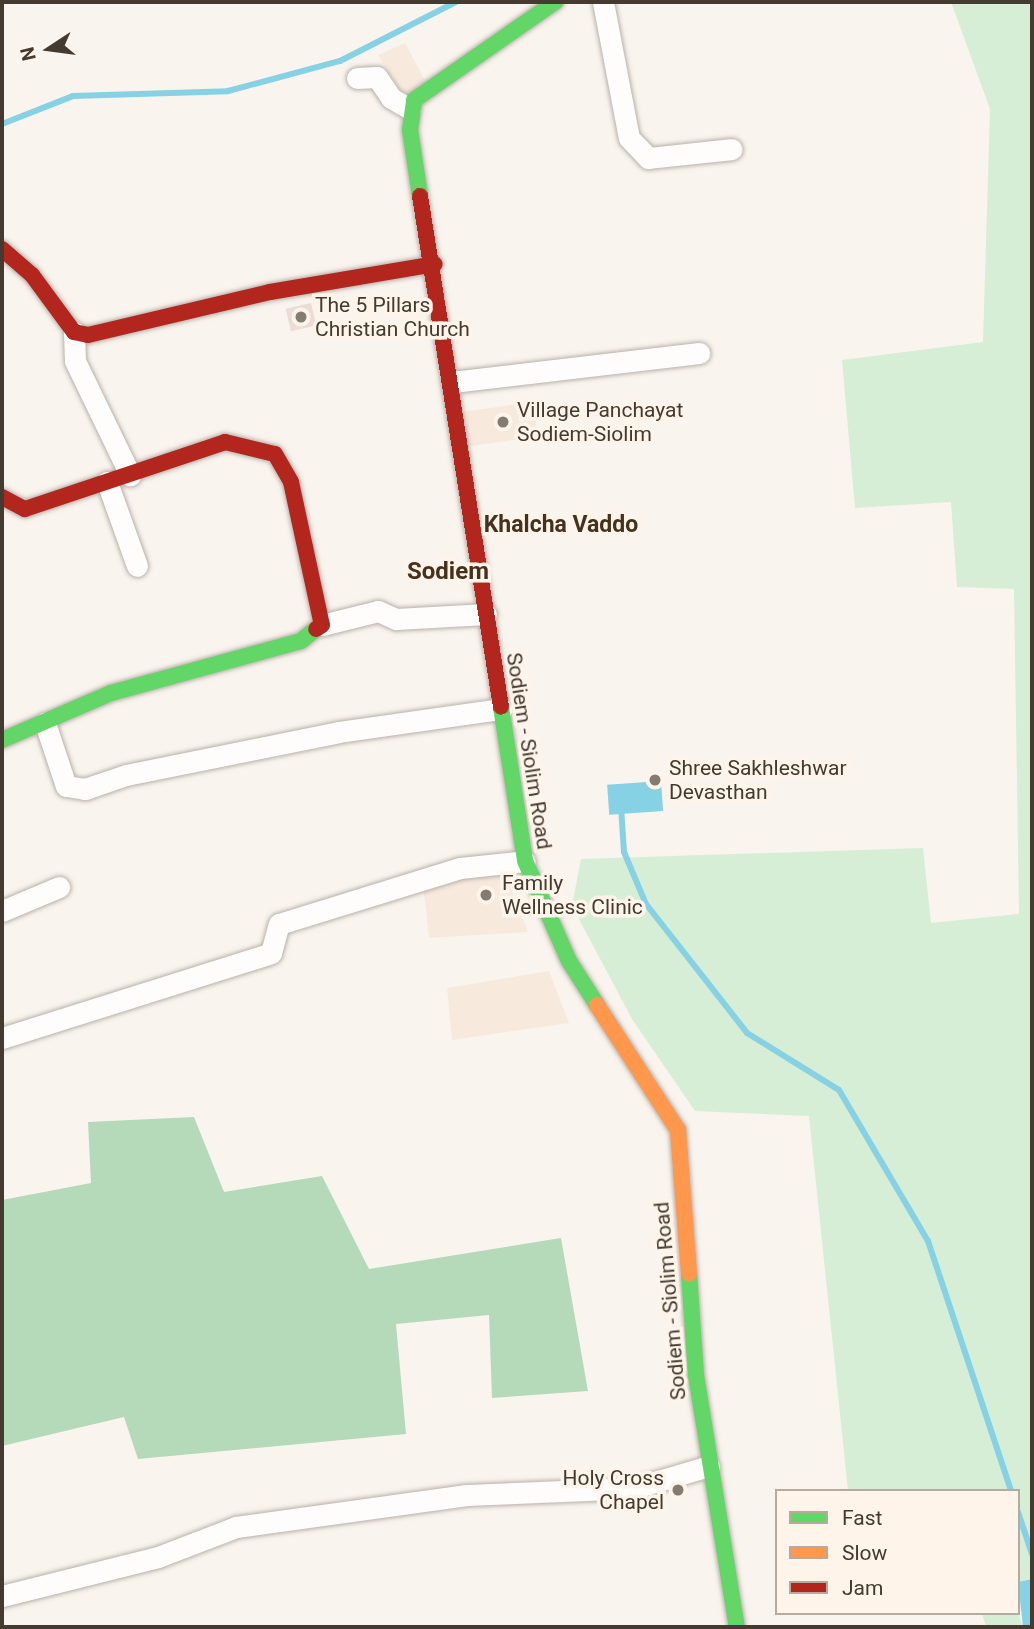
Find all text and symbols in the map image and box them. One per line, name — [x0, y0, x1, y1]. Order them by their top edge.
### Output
north arrow — [14, 14, 84, 84]
text: N — [15, 45, 41, 63]
place label: The 5 Pillars Christian Church — [315, 292, 470, 342]
marker: The 5 Pillars Christian Church — [293, 309, 309, 325]
place label: Village Panchayat Sodiem-Siolim — [517, 397, 683, 447]
marker: Village Panchayat Sodiem-Siolim — [495, 414, 511, 430]
district label: Khalcha Vaddo — [484, 511, 638, 539]
district label: Sodiem — [407, 558, 489, 586]
street label: Sodiem - Siolim Road — [501, 651, 557, 851]
place label: Shree Sakhleshwar Devasthan — [669, 755, 847, 805]
marker: Shree Sakhleshwar Devasthan — [647, 772, 663, 788]
place label: Family Wellness Clinic — [502, 870, 643, 920]
marker: Family Wellness Clinic — [476, 885, 496, 905]
street label: Sodiem - Siolim Road — [649, 1201, 691, 1401]
place label: Holy Cross Chapel — [563, 1465, 664, 1515]
marker: Holy Cross Chapel — [670, 1482, 686, 1498]
legend — [775, 1489, 1020, 1615]
text: Fast — [842, 1506, 882, 1530]
text: Slow — [842, 1541, 887, 1565]
text: Jam — [842, 1576, 883, 1600]

